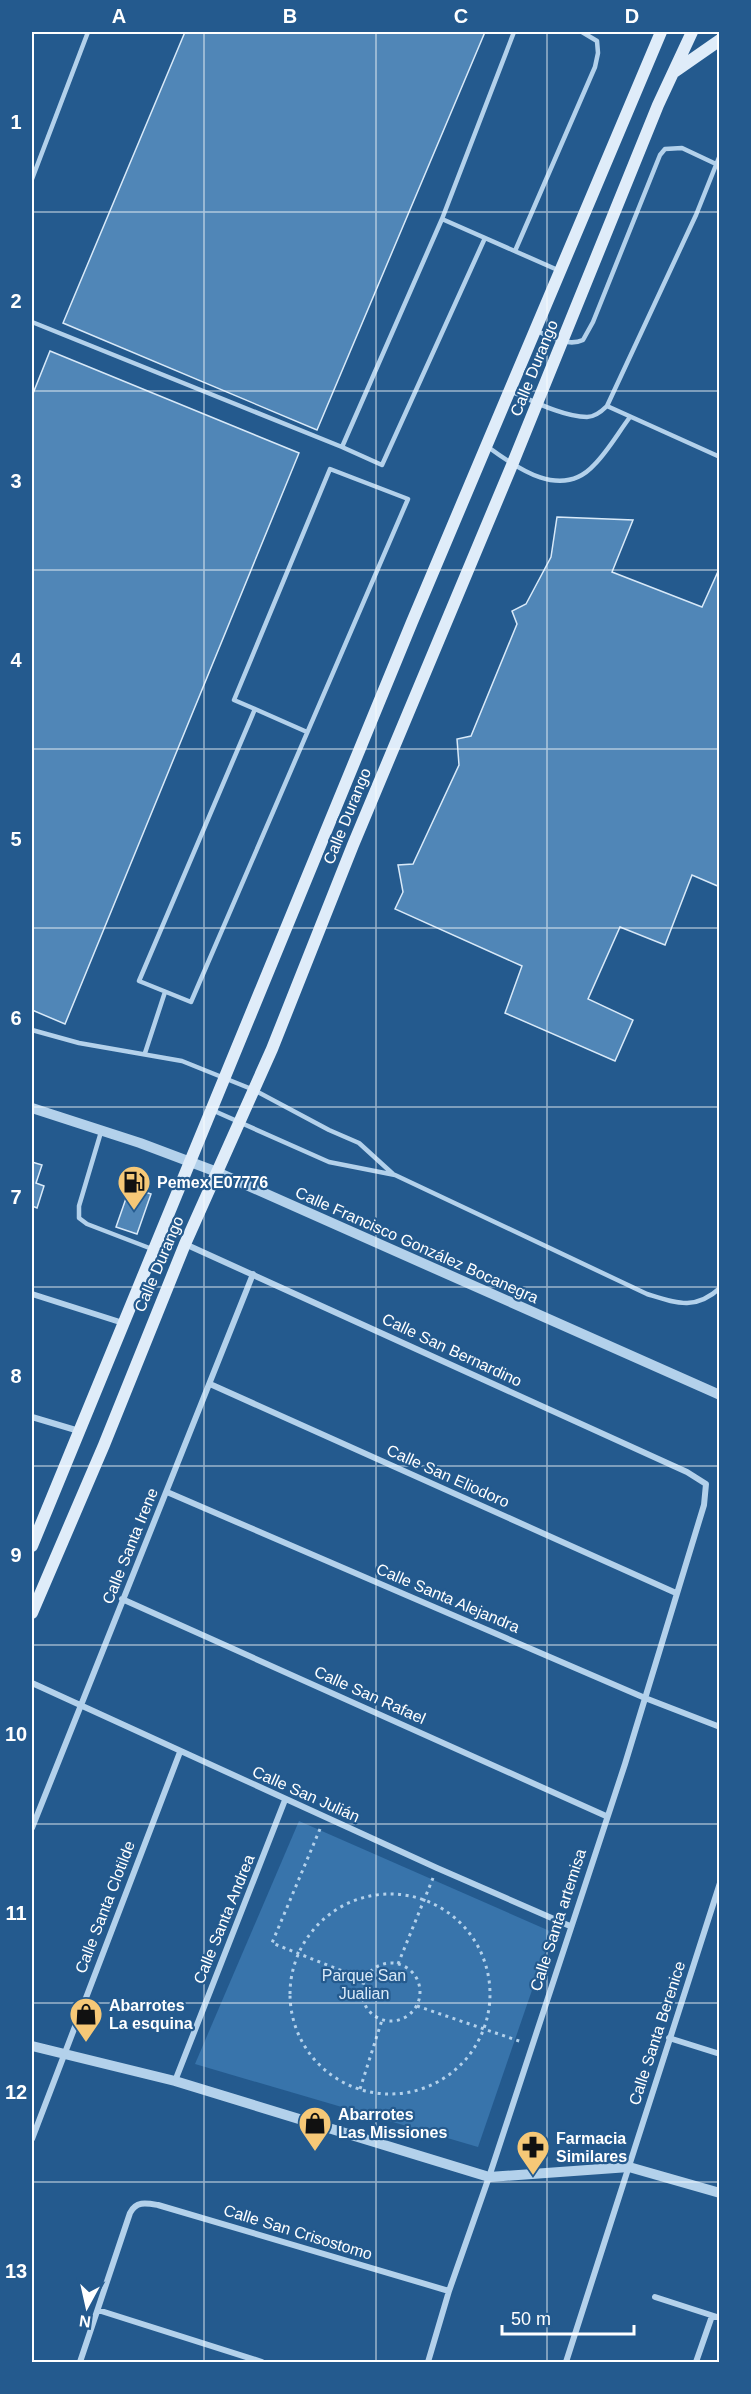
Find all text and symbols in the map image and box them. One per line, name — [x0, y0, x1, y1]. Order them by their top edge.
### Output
text: A — [112, 5, 126, 27]
text: B — [283, 5, 297, 27]
text: C — [454, 5, 468, 27]
text: D — [625, 5, 639, 27]
text: 1 — [10, 111, 22, 133]
text: 2 — [10, 290, 22, 312]
street label: Calle Durango — [507, 317, 561, 419]
text: 3 — [10, 470, 22, 492]
text: 4 — [10, 649, 22, 671]
street label: Calle Durango — [320, 765, 374, 867]
text: 5 — [10, 828, 22, 850]
text: 6 — [10, 1007, 22, 1029]
fuel station icon: Pemex E07776 — [116, 1164, 152, 1211]
place label: Pemex E07776 — [157, 1174, 268, 1191]
street label: Calle Francisco González Bocanegra — [293, 1184, 541, 1307]
text: 7 — [10, 1186, 22, 1208]
street label: Calle Durango — [131, 1214, 187, 1314]
street label: Calle San Bernardino — [379, 1310, 525, 1390]
text: 8 — [10, 1365, 22, 1387]
street label: Calle San Eliodoro — [384, 1441, 512, 1511]
street label: Calle Santa Irene — [99, 1485, 161, 1607]
text: 9 — [10, 1544, 22, 1566]
street label: Calle Santa Alejandra — [374, 1560, 522, 1636]
street label: Calle San Rafael — [312, 1663, 428, 1727]
text: 10 — [5, 1723, 27, 1745]
street label: Calle San Julián — [250, 1763, 362, 1825]
street label: Calle Santa Clotilde — [72, 1838, 138, 1976]
street label: Calle Santa artemisa — [527, 1847, 589, 1993]
street label: Calle Santa Andrea — [190, 1852, 258, 1986]
text: 11 — [5, 1902, 27, 1924]
street label: Calle Santa Berenice — [626, 1959, 688, 2107]
park label: Parque San Jualian — [322, 1967, 406, 2002]
shop icon: Abarrotes La esquina — [68, 1996, 104, 2043]
place label: Abarrotes La esquina — [109, 1997, 193, 2032]
text: 12 — [5, 2081, 27, 2103]
shop icon: Abarrotes Las Missiones — [297, 2105, 333, 2152]
place label: Abarrotes Las Missiones — [338, 2106, 447, 2141]
pharmacy icon: Farmacia Similares — [515, 2129, 551, 2176]
place label: Farmacia Similares — [556, 2130, 627, 2165]
street label: Calle San Crisostomo — [222, 2201, 375, 2263]
text: 13 — [5, 2260, 27, 2282]
north arrow — [57, 2277, 117, 2337]
scale bar — [502, 2298, 634, 2336]
text: 50 m — [511, 2309, 551, 2329]
text: N — [78, 2312, 92, 2331]

